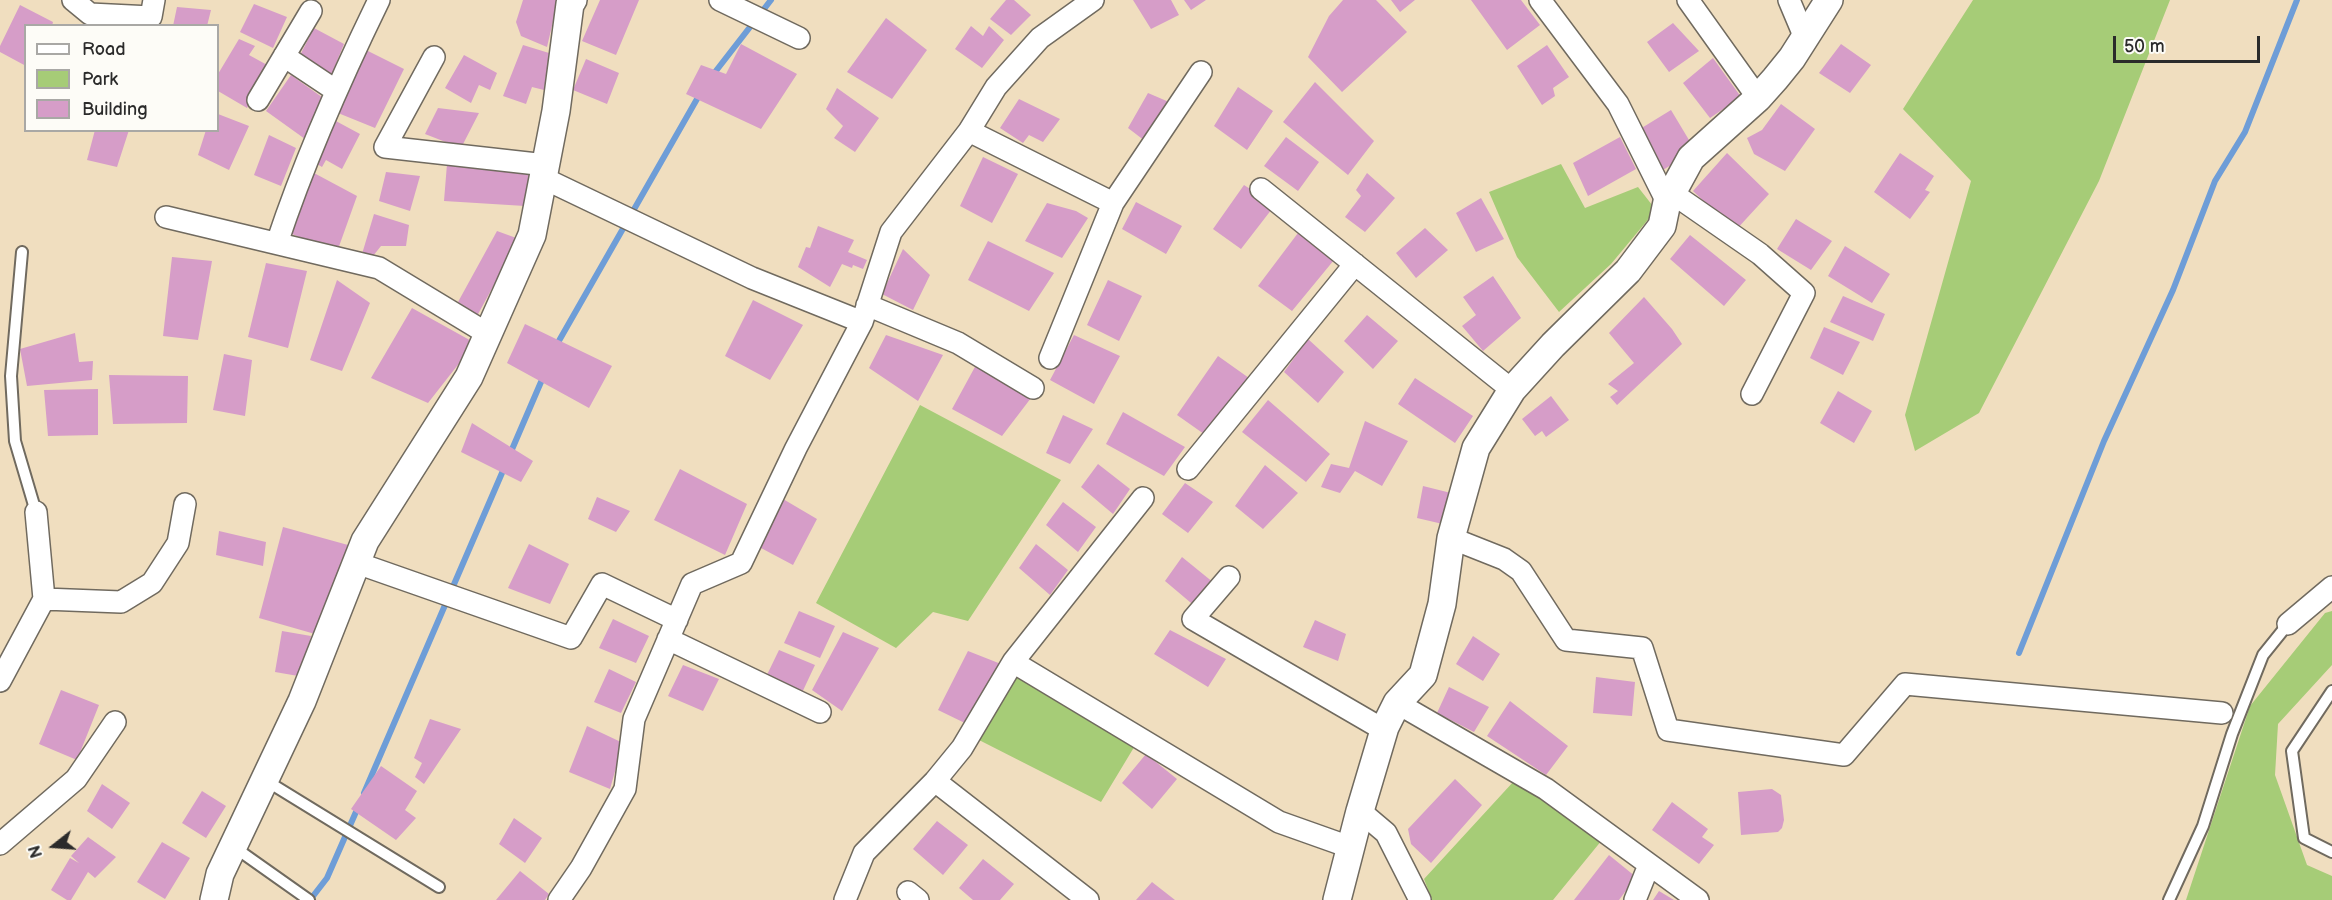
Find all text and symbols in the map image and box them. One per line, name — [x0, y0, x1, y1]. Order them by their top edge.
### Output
legend — [24, 24, 219, 132]
scale bar — [2116, 24, 2263, 62]
text: 50 m — [2124, 36, 2165, 57]
text: Road — [82, 39, 126, 60]
text: Park — [82, 69, 118, 90]
text: Building — [82, 99, 148, 120]
north arrow — [24, 816, 84, 876]
text: N — [25, 843, 47, 860]

